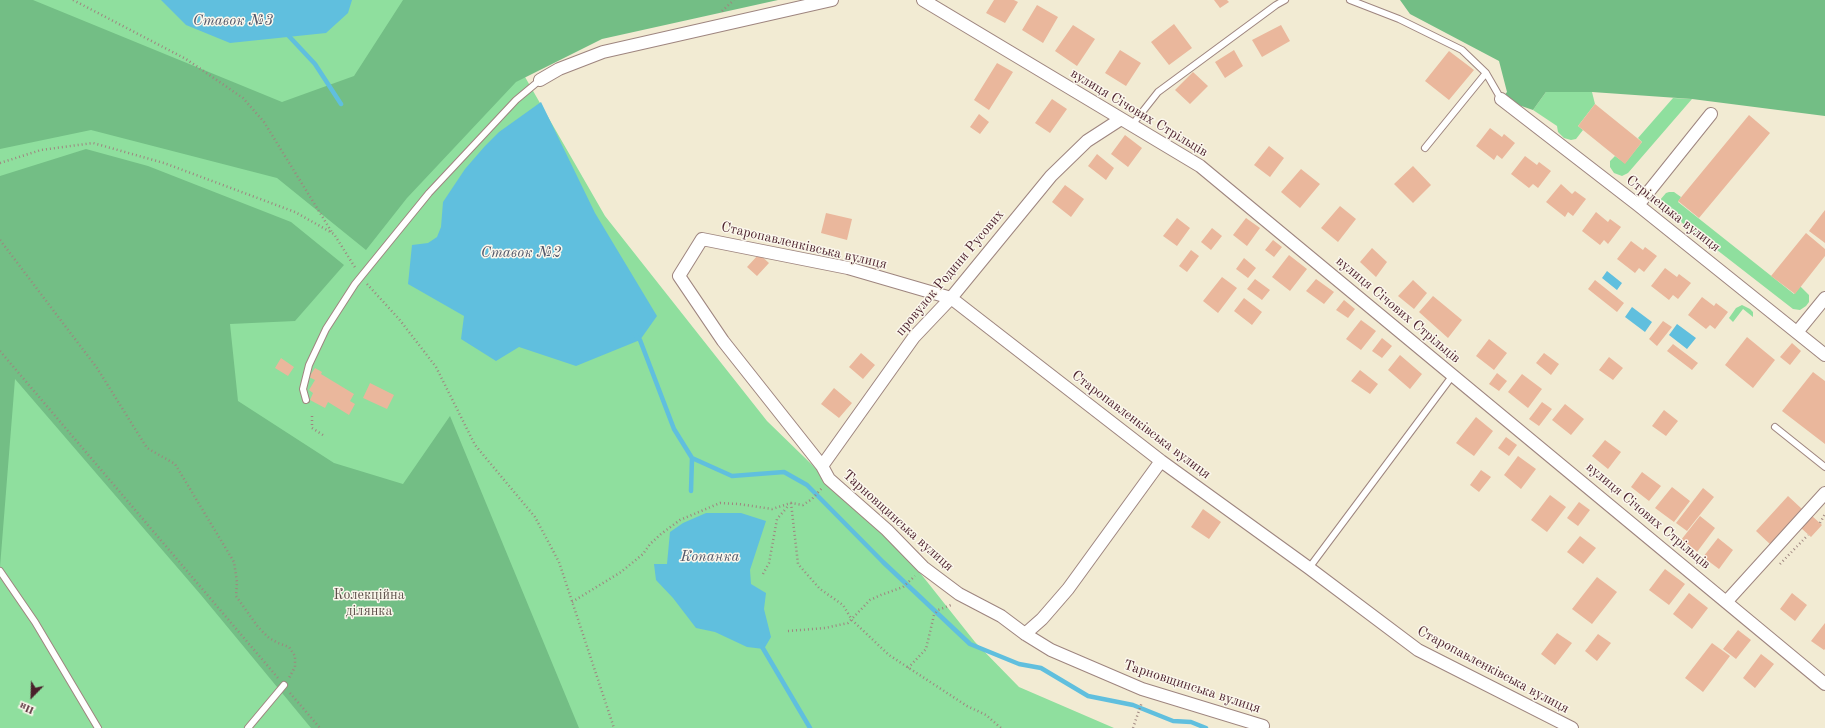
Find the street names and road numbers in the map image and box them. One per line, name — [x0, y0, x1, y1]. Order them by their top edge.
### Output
street label: вулиця Січових Стрільців — [1067, 65, 1211, 161]
street label: Стрілецька вулиця — [1623, 172, 1723, 256]
street label: провулок Родини Русових — [892, 206, 1008, 340]
street label: Старопавленківська вулиця — [719, 219, 889, 273]
street label: вулиця Січових Стрільців — [1332, 253, 1464, 367]
street label: Старопавленківська вулиця — [1068, 367, 1214, 483]
street label: вулиця Січових Стрільців — [1582, 459, 1714, 573]
street label: Тарновщинська вулиця — [839, 467, 957, 575]
street label: Старопавленківська вулиця — [1414, 623, 1572, 717]
street label: Тарновщинська вулиця — [1121, 657, 1263, 717]

